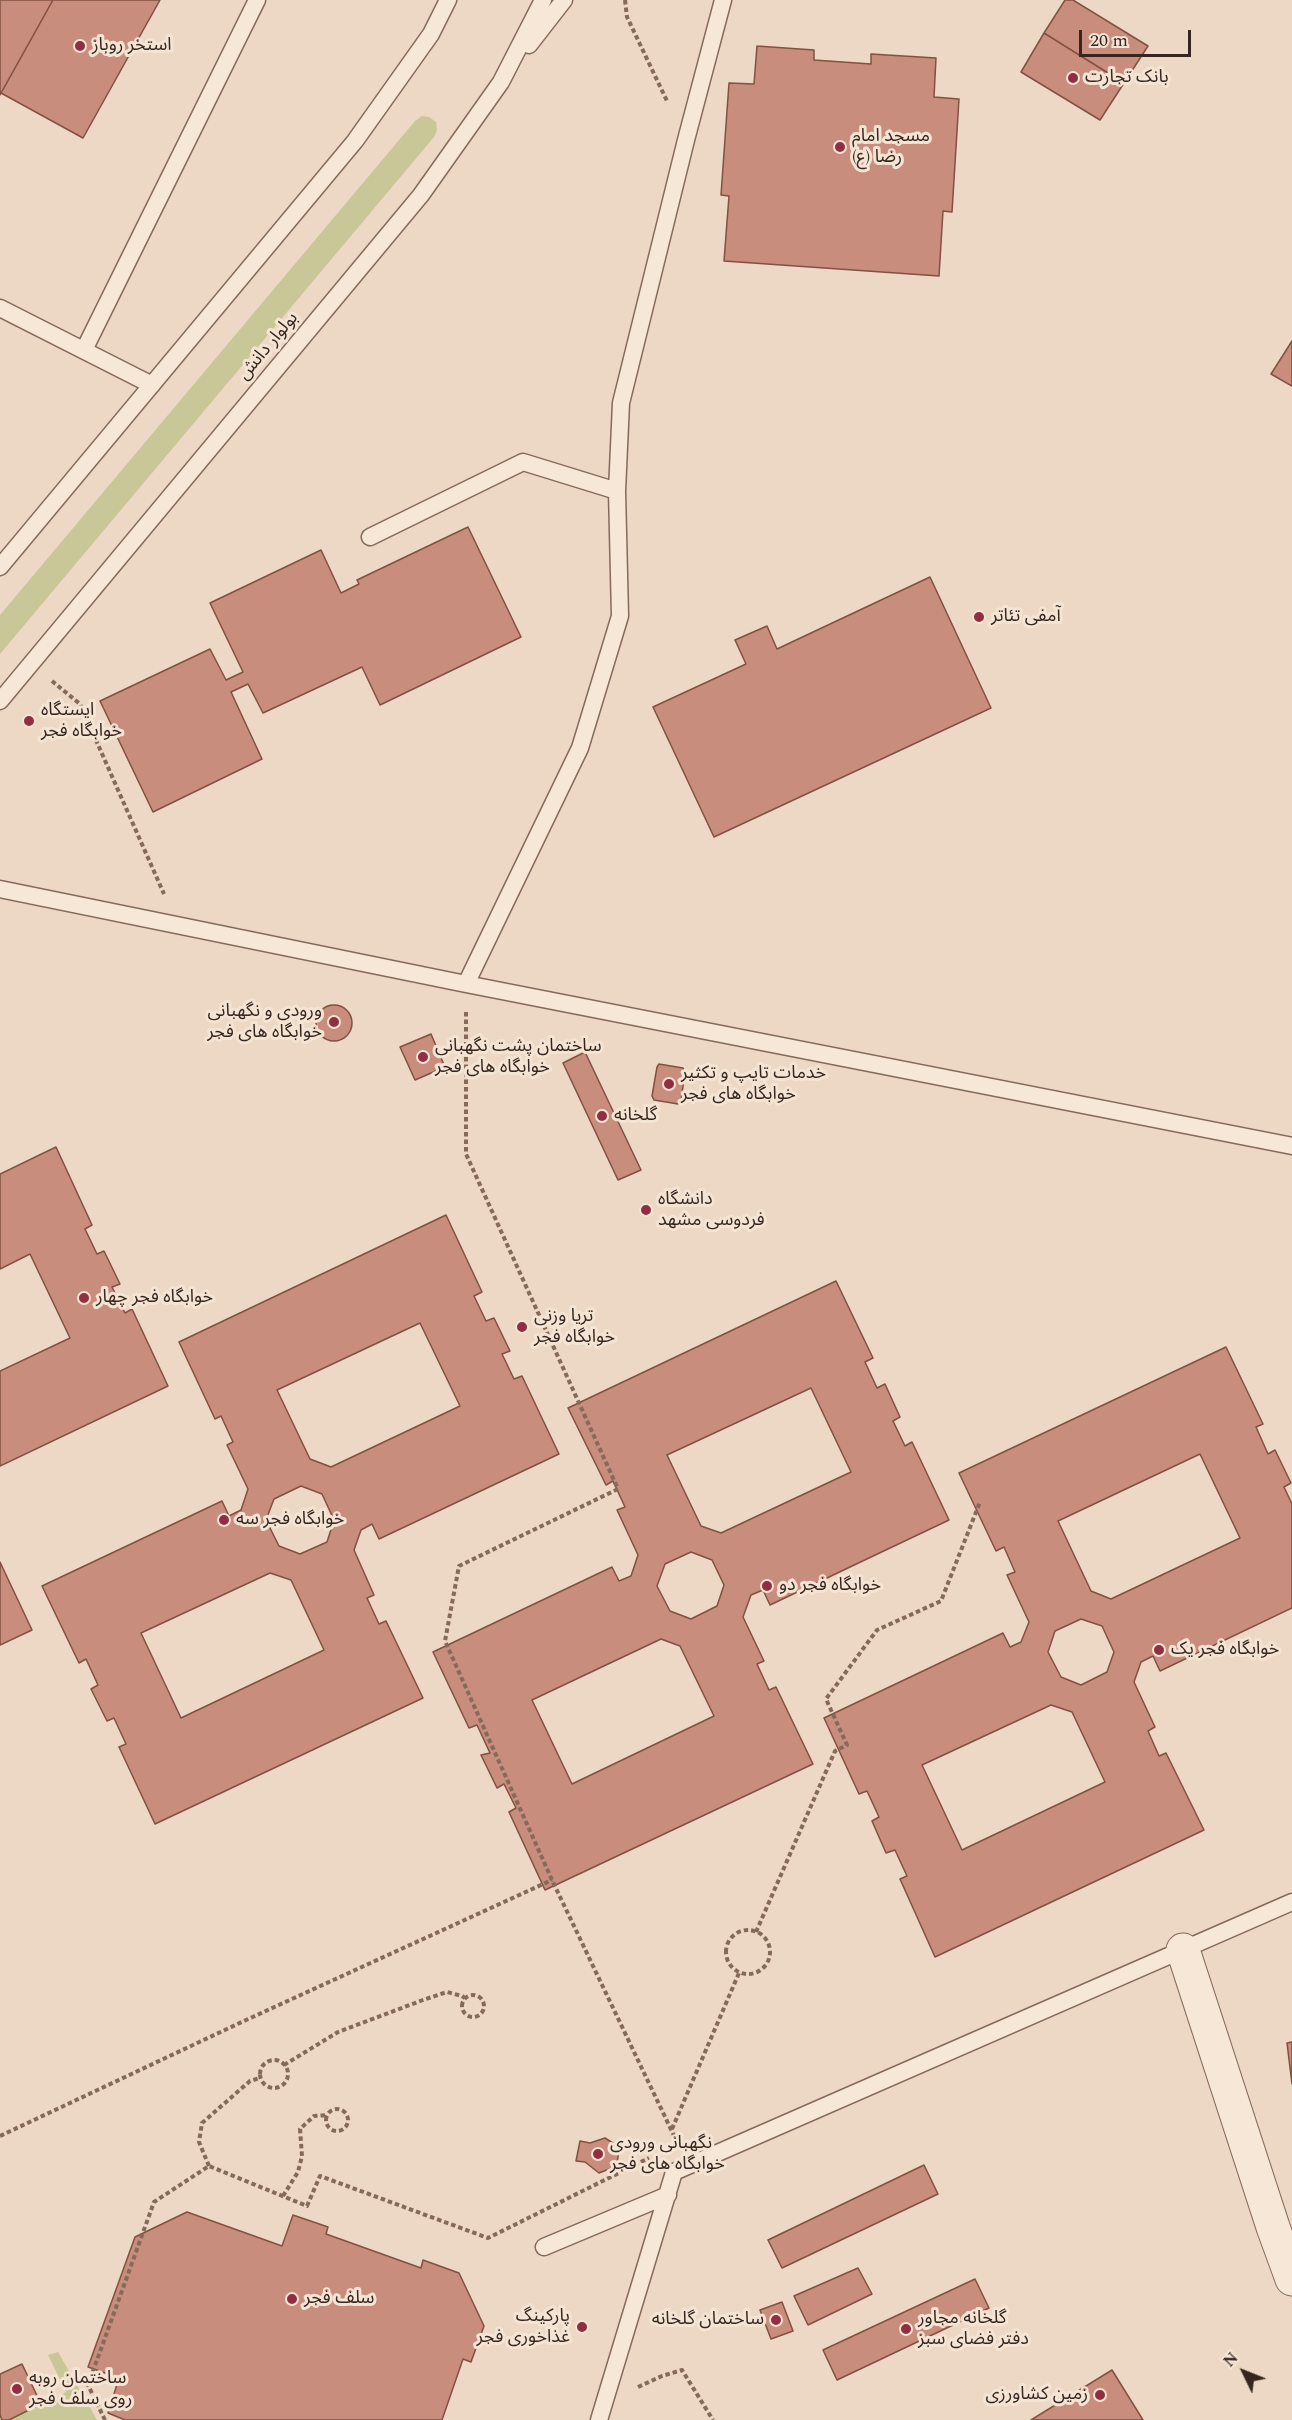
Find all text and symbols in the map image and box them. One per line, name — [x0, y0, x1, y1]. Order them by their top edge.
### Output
scale bar — [1082, 18, 1194, 56]
text: 20 m — [1090, 27, 1128, 54]
place label: استخر روباز — [92, 35, 172, 57]
marker: استخر روباز — [73, 39, 87, 53]
place label: بانک تجارت — [1085, 67, 1169, 89]
marker: بانک تجارت — [1066, 71, 1080, 85]
place label: مسجد امام رضا (ع) — [852, 126, 930, 168]
marker: مسجد امام رضا (ع) — [833, 140, 847, 154]
street label: بولوار دانش — [234, 308, 304, 386]
place label: آمفی تئاتر — [991, 606, 1061, 628]
marker: آمفی تئاتر — [972, 610, 986, 624]
place label: ایستگاه خوابگاه فجر — [41, 700, 122, 742]
marker: ایستگاه خوابگاه فجر — [22, 714, 36, 728]
place label: ورودی و نگهبانی خوابگاه های فجر — [207, 1001, 322, 1044]
marker: ورودی و نگهبانی خوابگاه های فجر — [327, 1015, 341, 1029]
place label: ساختمان پشت نگهبانی خوابگاه های فجر — [435, 1036, 602, 1078]
marker: ساختمان پشت نگهبانی خوابگاه های فجر — [416, 1050, 430, 1064]
place label: خدمات تایپ و تکثیر خوابگاه های فجر — [681, 1063, 826, 1106]
marker: خدمات تایپ و تکثیر خوابگاه های فجر — [662, 1077, 676, 1091]
place label: گلخانه — [614, 1105, 657, 1127]
marker: گلخانه — [595, 1109, 609, 1123]
place label: دانشگاه فردوسی مشهد — [658, 1189, 765, 1232]
marker: دانشگاه فردوسی مشهد — [639, 1203, 653, 1217]
place label: خوابگاه فجر چهار — [96, 1287, 213, 1309]
marker: خوابگاه فجر چهار — [77, 1291, 91, 1305]
place label: تریا وزنی خوابگاه فجر — [534, 1306, 615, 1348]
marker: تریا وزنی خوابگاه فجر — [515, 1320, 529, 1334]
place label: خوابگاه فجر سه — [236, 1509, 344, 1531]
marker: خوابگاه فجر سه — [217, 1513, 231, 1527]
place label: خوابگاه فجر دو — [779, 1575, 881, 1597]
marker: خوابگاه فجر دو — [760, 1579, 774, 1593]
place label: خوابگاه فجر یک — [1171, 1639, 1279, 1661]
marker: خوابگاه فجر یک — [1152, 1643, 1166, 1657]
place label: نگهبانی ورودی خوابگاه های فجر — [610, 2133, 725, 2176]
marker: نگهبانی ورودی خوابگاه های فجر — [591, 2147, 605, 2161]
place label: سلف فجر — [304, 2288, 374, 2310]
marker: سلف فجر — [285, 2292, 299, 2306]
place label: پارکینگ غذاخوری فجر — [477, 2306, 570, 2348]
place label: گلخانه مجاور دفتر فضای سبز — [918, 2308, 1029, 2350]
place label: ساختمان گلخانه — [652, 2309, 764, 2331]
marker: ساختمان گلخانه — [769, 2313, 783, 2327]
marker: پارکینگ غذاخوری فجر — [575, 2320, 589, 2334]
marker: گلخانه مجاور دفتر فضای سبز — [899, 2322, 913, 2336]
north arrow — [1214, 2342, 1274, 2402]
text: N — [1218, 2347, 1244, 2373]
place label: ساختمان روبه روی سلف فجر — [29, 2368, 132, 2410]
marker: ساختمان روبه روی سلف فجر — [10, 2382, 24, 2396]
place label: زمین کشاورزی — [985, 2384, 1088, 2406]
marker: زمین کشاورزی — [1093, 2388, 1107, 2402]

